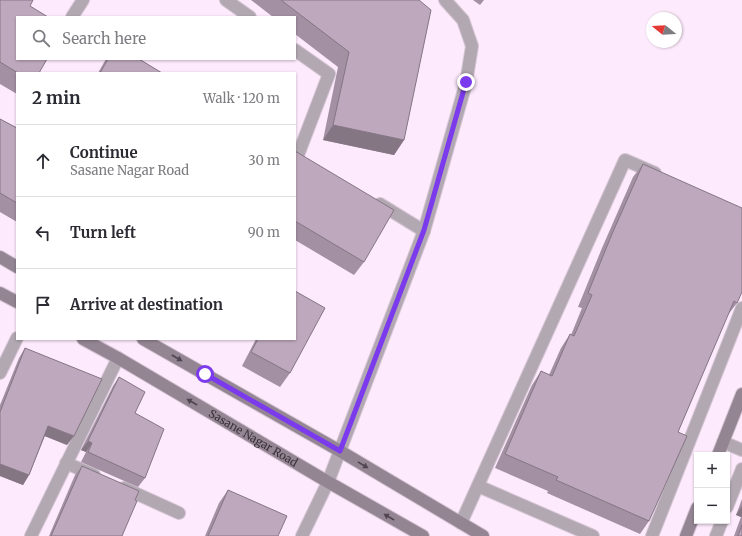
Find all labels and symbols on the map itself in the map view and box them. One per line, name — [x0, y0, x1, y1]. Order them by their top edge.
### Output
north arrow — [646, 12, 682, 48]
route end — [457, 73, 475, 91]
one-way arrow — [171, 355, 183, 362]
route start — [196, 365, 214, 383]
one-way arrow — [187, 398, 197, 406]
street label: Sasane Nagar Road — [206, 406, 301, 470]
one-way arrow — [357, 461, 369, 468]
one-way arrow — [383, 513, 395, 520]

